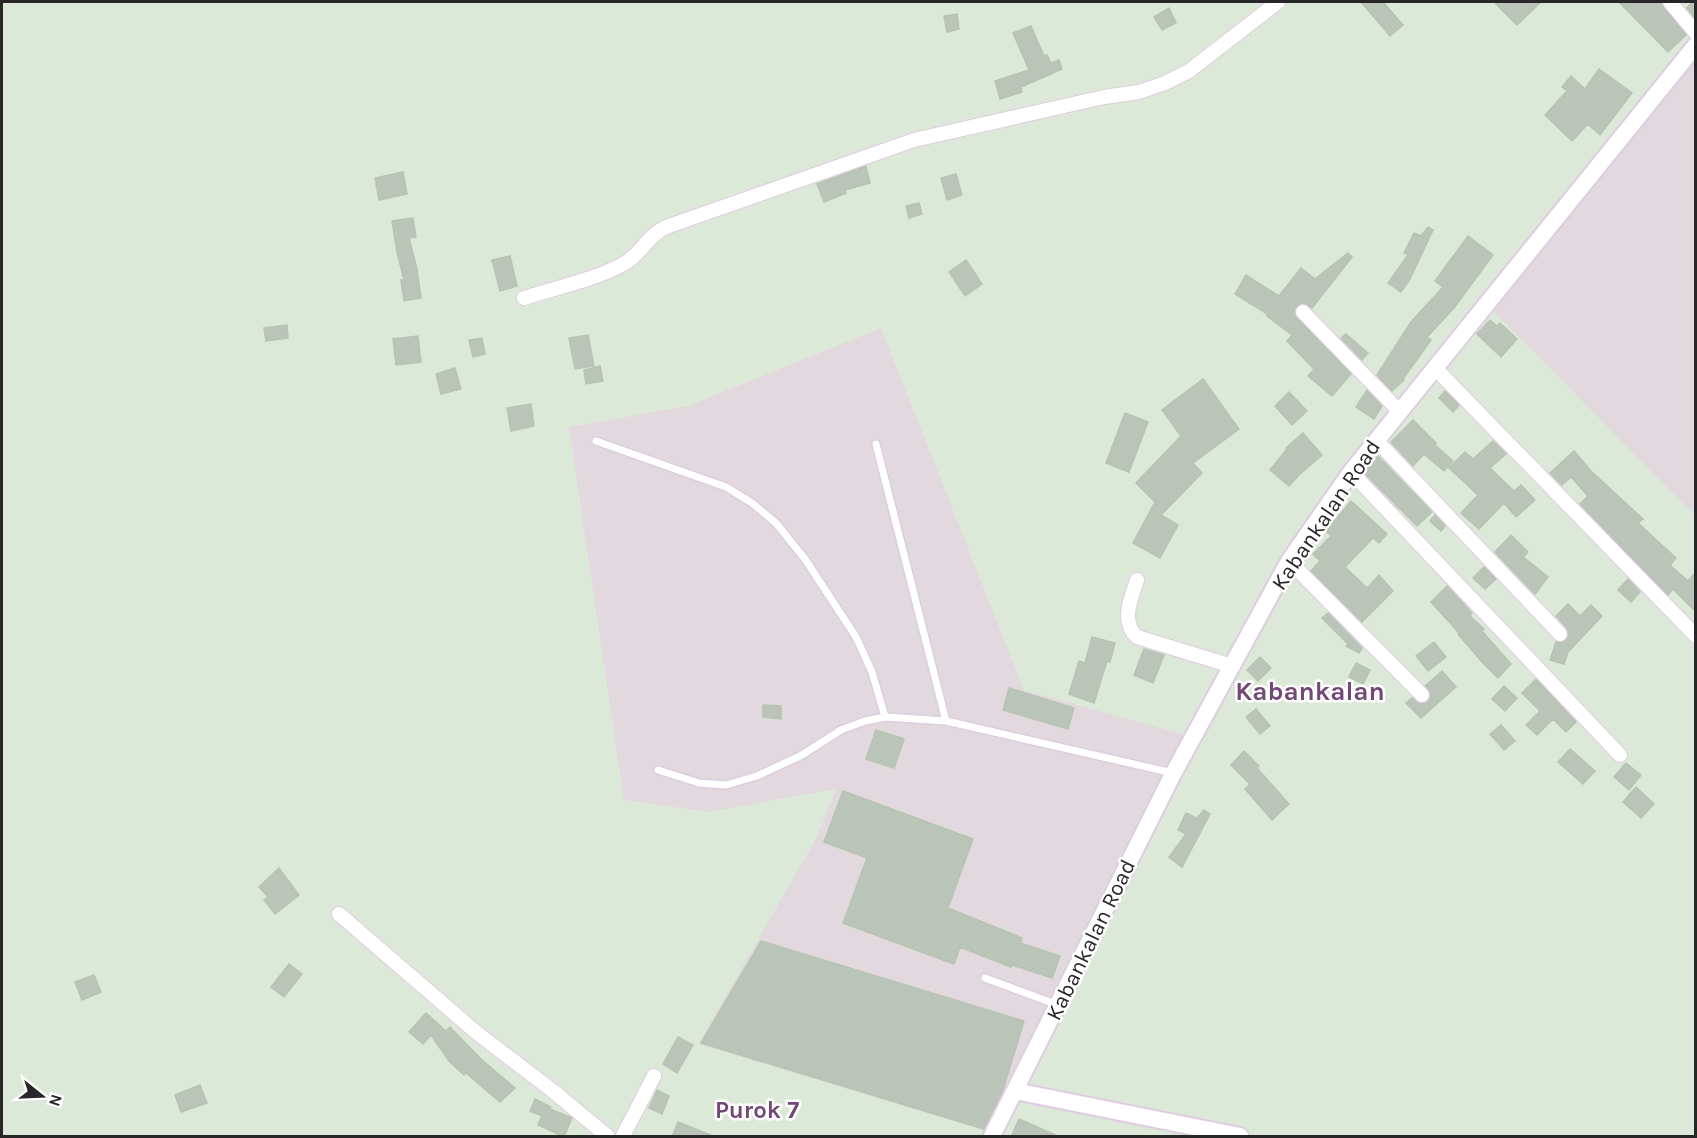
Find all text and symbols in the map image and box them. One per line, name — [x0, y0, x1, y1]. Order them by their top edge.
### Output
street label: Kabankalan Road — [1266, 435, 1386, 595]
district label: Kabankalan — [1235, 676, 1385, 707]
street label: Kabankalan Road — [1041, 855, 1141, 1025]
north arrow — [12, 1066, 72, 1126]
text: N — [45, 1092, 67, 1109]
district label: Purok 7 — [715, 1096, 799, 1124]

